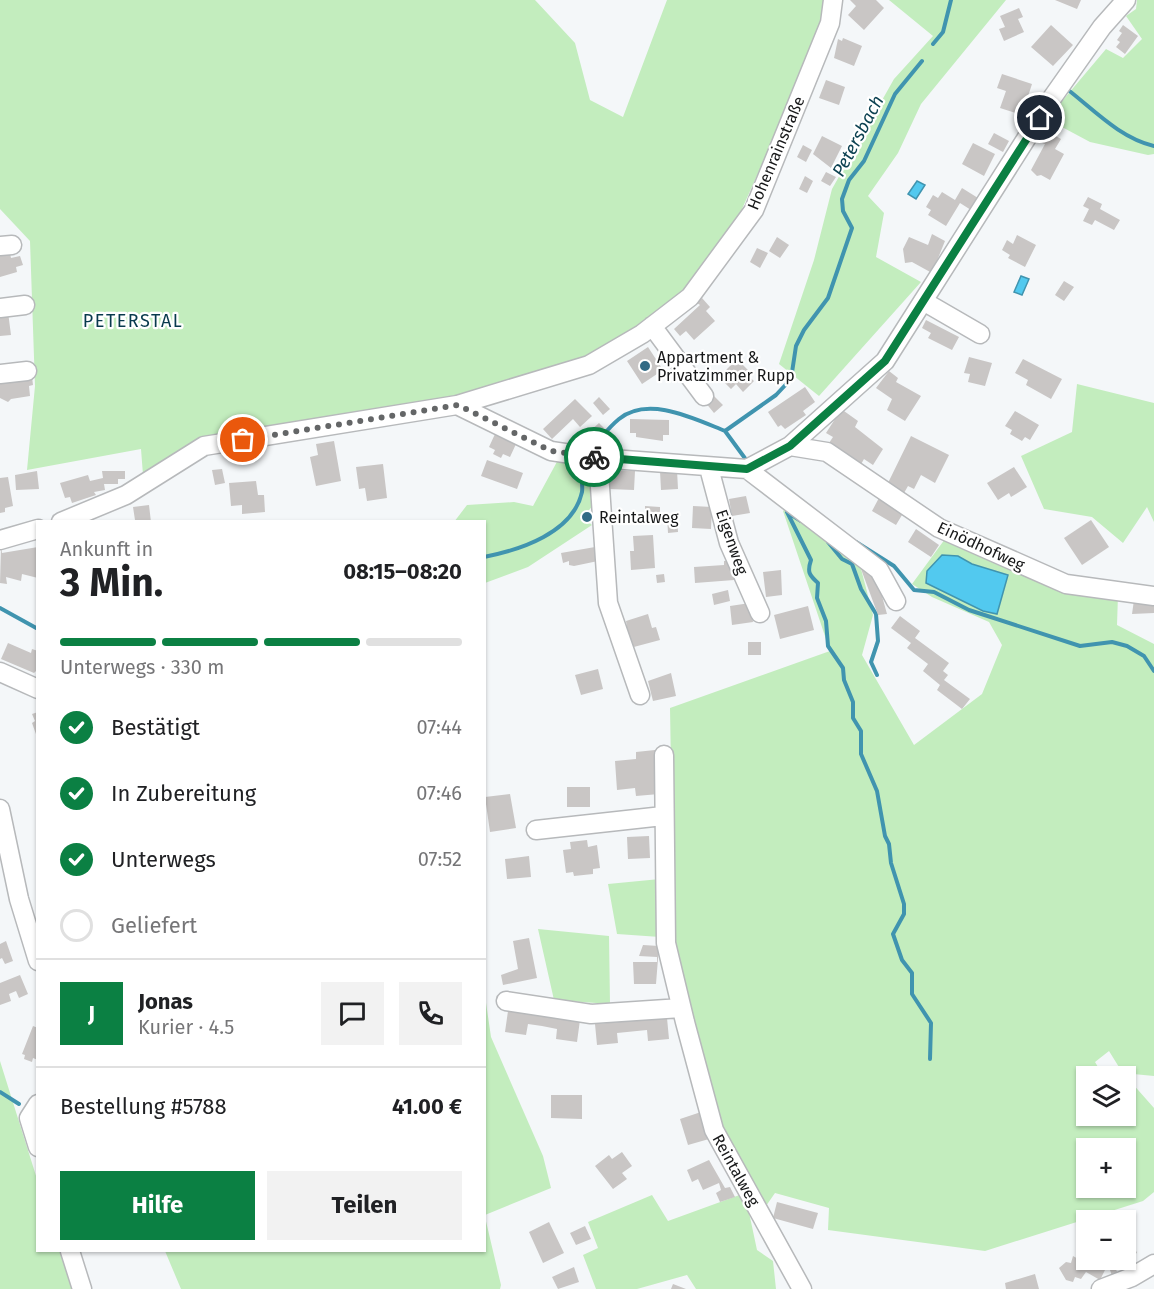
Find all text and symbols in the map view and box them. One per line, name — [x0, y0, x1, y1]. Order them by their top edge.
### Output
water label: Petersbach — [827, 92, 889, 180]
pin — [1014, 92, 1065, 143]
street label: Hohenrainstraße — [743, 93, 809, 213]
icon: home — [1023, 101, 1056, 134]
district label: PETERSTAL — [83, 310, 183, 332]
place label: Appartment & Privatzimmer Rupp — [657, 348, 795, 385]
marker: Appartment & Privatzimmer Rupp — [638, 359, 652, 373]
pin — [217, 414, 268, 465]
icon: bag — [226, 423, 259, 456]
courier — [564, 427, 624, 487]
icon: bike — [578, 441, 611, 474]
street label: Eigenweg — [712, 507, 752, 578]
place label: Reintalweg — [599, 508, 679, 527]
marker: Reintalweg — [580, 510, 594, 524]
street label: Einödhofweg — [934, 518, 1028, 575]
text: Ankunft in — [60, 537, 153, 561]
text: 08:15–08:20 — [343, 558, 462, 585]
text: 3 Min. — [60, 560, 163, 606]
text: Unterwegs · 330 m — [60, 655, 224, 679]
icon: check — [60, 711, 93, 744]
text: Bestätigt — [111, 714, 200, 741]
text: 07:44 — [416, 715, 462, 739]
icon: check — [60, 777, 93, 810]
text: In Zubereitung — [111, 780, 256, 807]
text: 07:46 — [416, 781, 462, 805]
icon: check — [60, 843, 93, 876]
text: Unterwegs — [111, 846, 216, 873]
text: 07:52 — [418, 847, 462, 871]
text: Geliefert — [111, 912, 197, 939]
button: chat — [321, 982, 384, 1045]
button: phone — [399, 982, 462, 1045]
text: Jonas — [138, 988, 193, 1015]
text: J — [88, 1000, 95, 1027]
text: Kurier · 4.5 — [138, 1015, 234, 1039]
map controls — [1076, 1066, 1136, 1270]
button: layers — [1076, 1066, 1136, 1126]
text: Bestellung #5788 — [60, 1093, 227, 1120]
text: 41.00 € — [392, 1093, 462, 1120]
street label: Reintalweg — [708, 1131, 764, 1210]
button: + — [1076, 1138, 1136, 1198]
button: Hilfe — [60, 1171, 255, 1240]
button: Teilen — [267, 1171, 462, 1240]
button: − — [1076, 1210, 1136, 1270]

